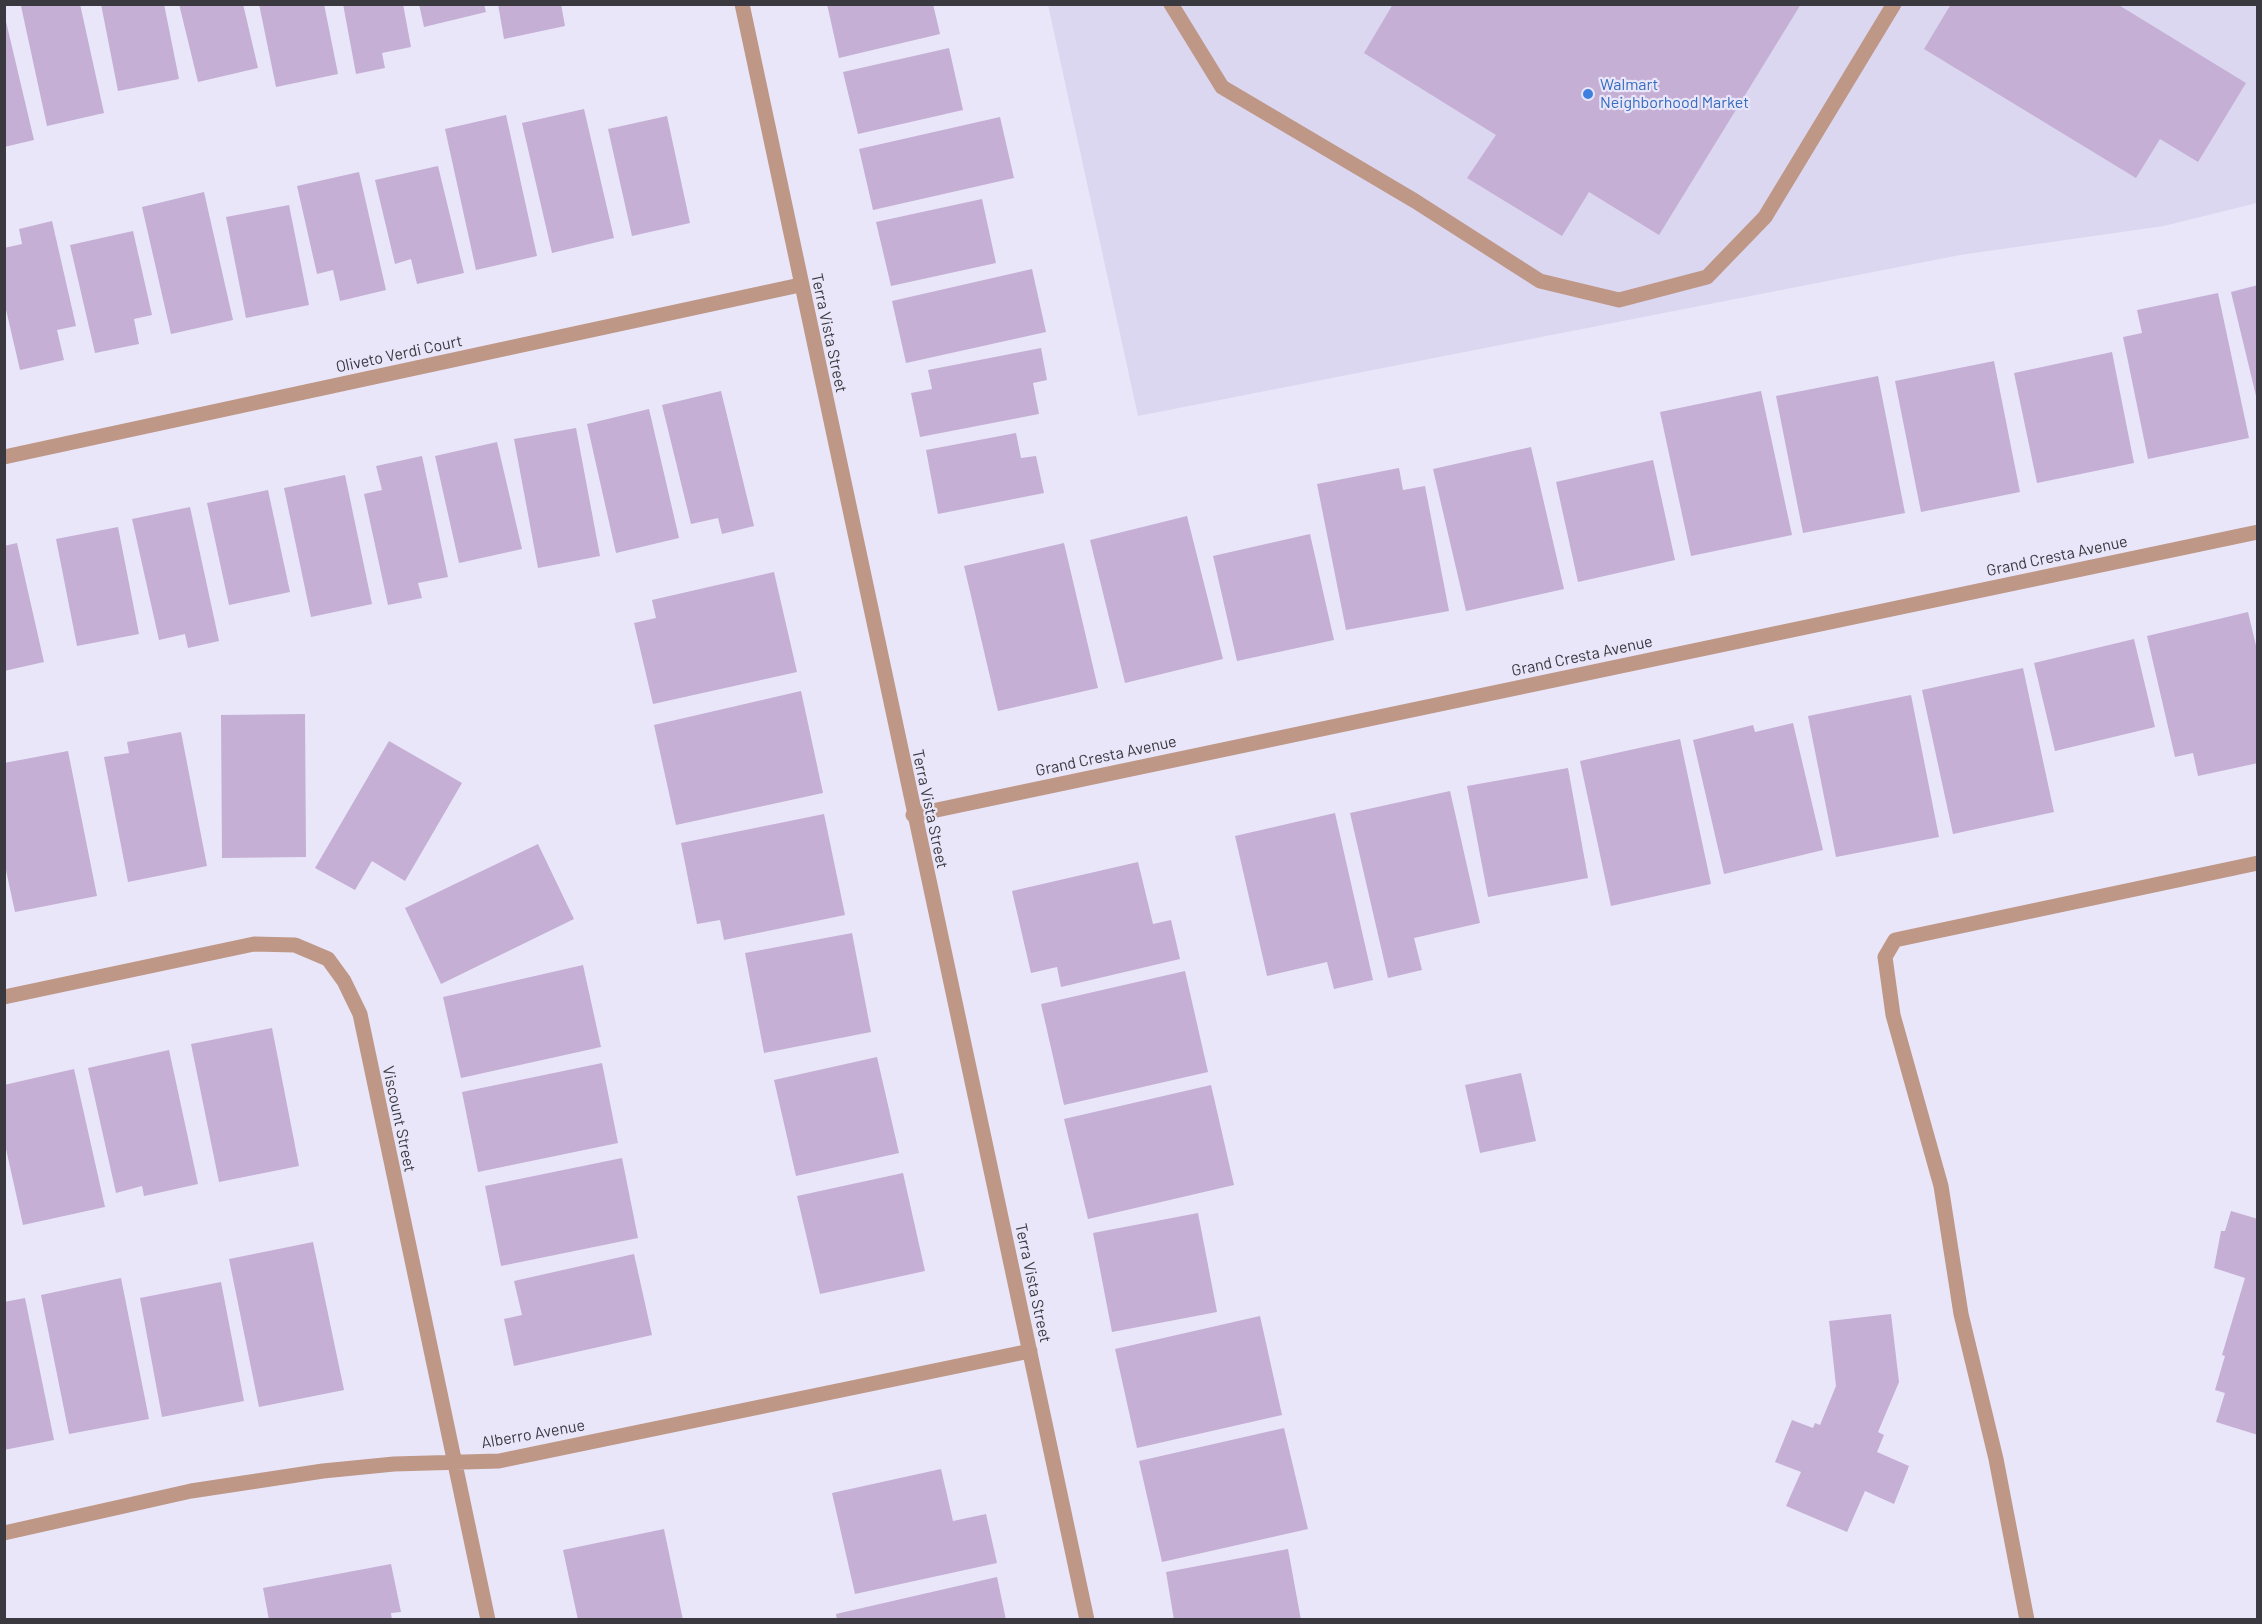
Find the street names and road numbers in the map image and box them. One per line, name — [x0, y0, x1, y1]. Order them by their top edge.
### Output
street label: Terra Vista Street — [807, 272, 851, 394]
street label: Oliveto Verdi Court — [334, 331, 464, 377]
street label: Grand Cresta Avenue — [1985, 532, 2129, 580]
street label: Grand Cresta Avenue — [1510, 632, 1654, 680]
street label: Grand Cresta Avenue — [1034, 732, 1178, 780]
street label: Terra Vista Street — [908, 748, 952, 870]
street label: Viscount Street — [378, 1064, 420, 1174]
street label: Terra Vista Street — [1011, 1222, 1055, 1344]
street label: Alberro Avenue — [480, 1415, 586, 1453]

